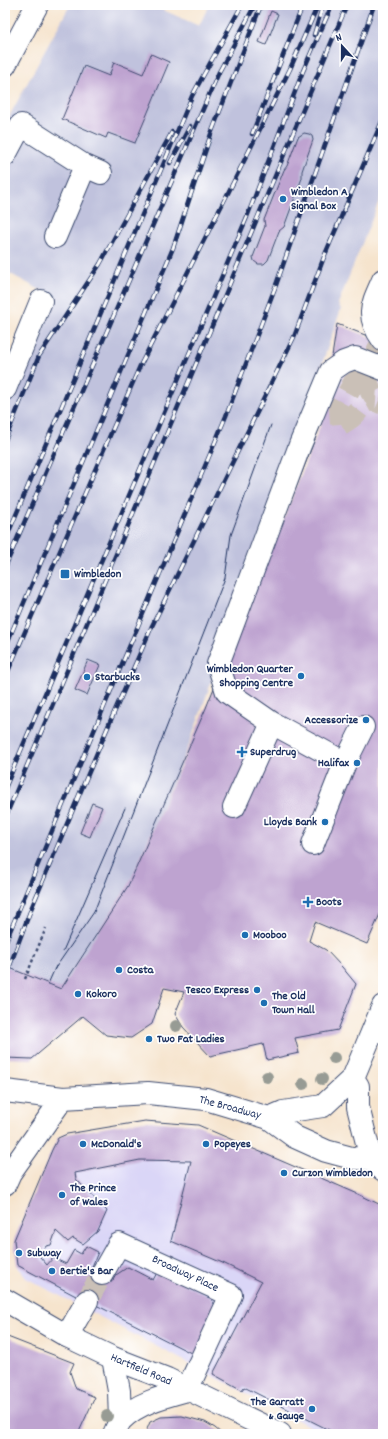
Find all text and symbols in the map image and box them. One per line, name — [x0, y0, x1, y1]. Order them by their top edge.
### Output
north arrow — [322, 26, 362, 66]
text: N — [334, 30, 345, 47]
place label: Wimbledon A Signal Box — [291, 184, 348, 215]
marker: Wimbledon A Signal Box — [278, 194, 288, 204]
place label: Wimbledon — [74, 566, 122, 583]
marker: Wimbledon — [59, 568, 71, 580]
place label: Wimbledon Quarter Shopping Centre — [207, 661, 294, 692]
place label: Starbucks — [95, 669, 140, 686]
marker: Wimbledon Quarter Shopping Centre — [296, 671, 306, 681]
marker: Starbucks — [82, 672, 92, 682]
place label: Accessorize — [305, 712, 359, 729]
marker: Accessorize — [361, 715, 371, 725]
place label: Superdrug — [250, 744, 296, 761]
marker: Superdrug — [237, 747, 247, 757]
place label: Halifax — [318, 755, 350, 772]
marker: Halifax — [352, 758, 362, 768]
place label: Lloyds Bank — [264, 814, 317, 831]
marker: Lloyds Bank — [320, 817, 330, 827]
place label: Boots — [316, 894, 342, 911]
marker: Boots — [303, 897, 313, 907]
place label: Mooboo — [253, 927, 287, 944]
marker: Mooboo — [240, 930, 250, 940]
place label: Costa — [127, 962, 155, 979]
marker: Costa — [114, 965, 124, 975]
place label: Tesco Express — [186, 982, 249, 999]
marker: Tesco Express — [252, 985, 262, 995]
place label: Kokoro — [86, 986, 118, 1003]
place label: The Old Town Hall — [272, 988, 315, 1019]
marker: Kokoro — [73, 989, 83, 999]
marker: The Old Town Hall — [259, 998, 269, 1008]
place label: Two Fat Ladies — [157, 1031, 224, 1048]
marker: Two Fat Ladies — [144, 1034, 154, 1044]
street label: The Broadway — [197, 1092, 264, 1125]
place label: McDonald's — [91, 1136, 141, 1153]
place label: Popeyes — [214, 1136, 251, 1153]
marker: McDonald's — [78, 1139, 88, 1149]
marker: Popeyes — [201, 1139, 211, 1149]
place label: Curzon Wimbledon — [292, 1165, 373, 1182]
marker: Curzon Wimbledon — [279, 1168, 289, 1178]
place label: The Prince of Wales — [70, 1180, 117, 1211]
marker: The Prince of Wales — [57, 1190, 67, 1200]
place label: Subway — [27, 1245, 62, 1262]
marker: Subway — [14, 1248, 24, 1258]
street label: Broadway Place — [149, 1251, 221, 1297]
place label: Bertie's Bar — [60, 1263, 114, 1280]
marker: Bertie's Bar — [47, 1266, 57, 1276]
street label: Hartfield Road — [108, 1349, 174, 1391]
place label: The Garratt & Gauge — [251, 1394, 305, 1425]
marker: The Garratt & Gauge — [307, 1404, 317, 1414]

